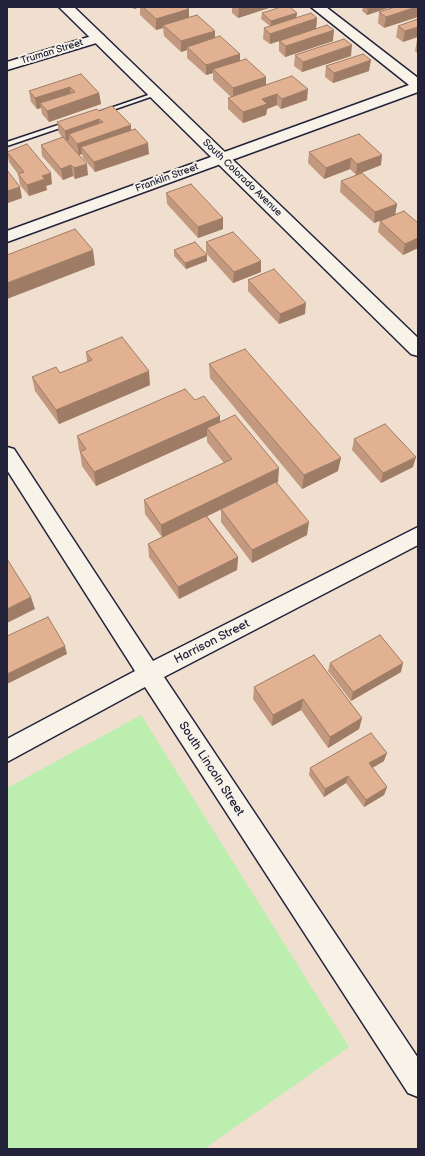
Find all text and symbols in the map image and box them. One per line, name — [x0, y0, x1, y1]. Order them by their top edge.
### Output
street label: Truman Street — [19, 37, 85, 67]
street label: South Colorado Avenue — [200, 137, 284, 219]
street label: Franklin Street — [134, 161, 200, 195]
street label: Harrison Street — [172, 617, 252, 667]
street label: South Lincoln Street — [175, 719, 247, 819]

